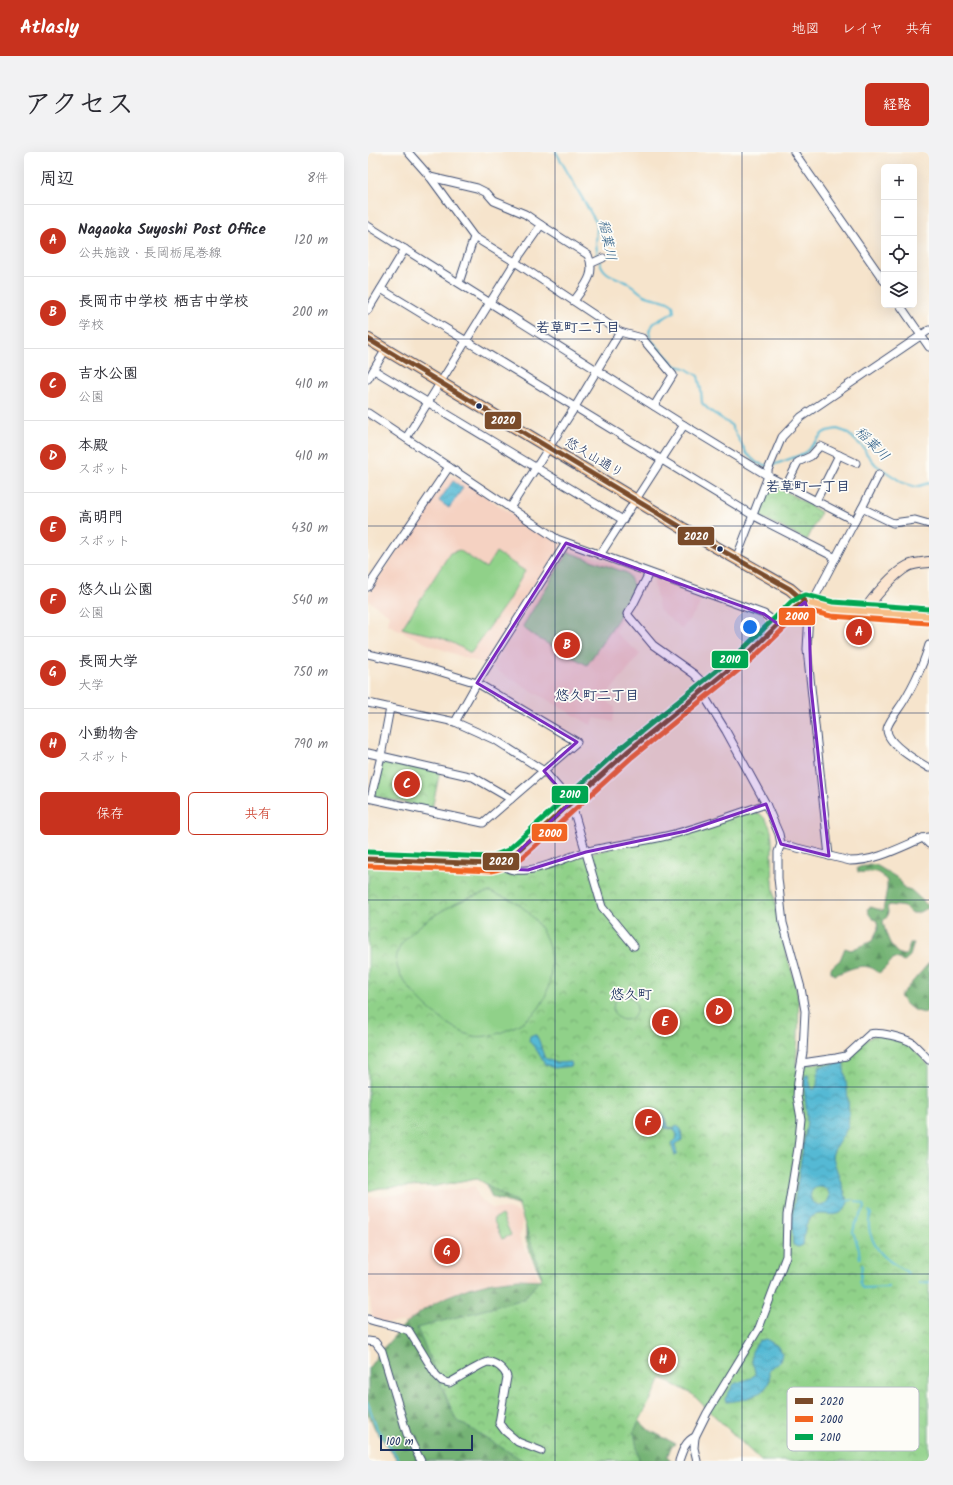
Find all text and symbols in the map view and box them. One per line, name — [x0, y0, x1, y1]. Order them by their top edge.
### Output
text: Atlasly — [20, 13, 79, 43]
text: 地図 — [792, 18, 820, 40]
text: レイヤ — [842, 18, 883, 40]
text: 共有 — [905, 18, 933, 40]
text: アクセス — [24, 83, 134, 128]
button: 経路 — [865, 83, 929, 126]
map controls — [881, 164, 917, 308]
button: + — [881, 164, 917, 200]
text: 周辺 — [40, 166, 74, 193]
text: 8件 — [307, 168, 328, 189]
button: − — [881, 200, 917, 236]
water label: 稲葉川 — [592, 217, 622, 263]
text: Nagaoka Suyoshi Post Office — [78, 218, 266, 242]
text: A — [49, 230, 57, 251]
text: 120 m — [294, 230, 328, 251]
button: locate — [881, 236, 917, 272]
text: 公共施設 · 長岡栃尾巻線 — [78, 243, 222, 264]
button: layers — [881, 272, 917, 308]
text: 長岡市中学校 栖吉中学校 — [78, 290, 249, 314]
text: B — [49, 302, 57, 323]
text: 200 m — [292, 302, 328, 323]
text: 学校 — [78, 315, 104, 336]
district label: 若草町二丁目 — [536, 317, 620, 339]
text: 吉水公園 — [78, 362, 138, 386]
text: C — [49, 374, 57, 395]
text: 410 m — [295, 374, 328, 395]
text: 公園 — [78, 387, 104, 408]
unlabelled marker — [474, 401, 484, 411]
line badge: 2020 — [484, 411, 522, 430]
text: 2020 — [491, 412, 515, 430]
water label: 稲葉川 — [849, 421, 895, 467]
street label: 悠久山通り — [561, 432, 627, 484]
text: 本殿 — [78, 434, 108, 458]
text: D — [49, 446, 57, 467]
text: 410 m — [295, 446, 328, 467]
text: スポット — [78, 459, 130, 480]
district label: 若草町一丁目 — [766, 476, 850, 498]
text: 高明門 — [78, 506, 123, 530]
text: E — [49, 518, 57, 539]
text: 430 m — [291, 518, 328, 539]
line badge: 2020 — [677, 526, 715, 546]
text: 2020 — [684, 528, 708, 546]
text: スポット — [78, 531, 130, 552]
unlabelled marker — [715, 544, 725, 554]
text: 悠久山公園 — [78, 578, 153, 602]
text: F — [49, 590, 57, 611]
text: 540 m — [292, 590, 328, 611]
text: 公園 — [78, 603, 104, 624]
line badge: 2000 — [778, 607, 816, 626]
text: 2000 — [785, 608, 809, 626]
your location — [740, 617, 760, 637]
pin: A — [846, 617, 872, 647]
pin: B — [554, 630, 580, 660]
text: 長岡大学 — [78, 650, 138, 674]
line badge: 2010 — [711, 650, 749, 669]
text: 2010 — [719, 651, 741, 669]
text: G — [49, 662, 57, 683]
text: 750 m — [293, 662, 328, 683]
text: 大学 — [78, 675, 104, 696]
district label: 悠久町二丁目 — [555, 685, 639, 707]
text: 小動物舎 — [78, 722, 138, 746]
text: H — [49, 734, 57, 755]
text: 790 m — [294, 734, 328, 755]
text: スポット — [78, 747, 130, 768]
pin: C — [394, 769, 420, 799]
line badge: 2010 — [551, 785, 589, 804]
text: 2010 — [559, 786, 581, 804]
button: 保存 — [40, 792, 180, 835]
button: 共有 — [188, 792, 328, 835]
line badge: 2000 — [531, 823, 568, 842]
text: 2000 — [538, 825, 562, 843]
line badge: 2020 — [482, 852, 520, 871]
text: 2020 — [489, 853, 513, 871]
district label: 悠久町 — [610, 984, 652, 1006]
pin: D — [706, 996, 732, 1026]
pin: E — [652, 1007, 678, 1037]
pin: F — [635, 1107, 661, 1137]
pin: G — [434, 1236, 460, 1266]
pin: H — [650, 1345, 676, 1375]
legend — [787, 1387, 919, 1451]
text: 2020 — [820, 1393, 844, 1411]
text: 2000 — [820, 1411, 843, 1429]
text: 2010 — [820, 1429, 841, 1447]
scale bar — [380, 1433, 473, 1452]
text: 100 m — [386, 1433, 414, 1451]

